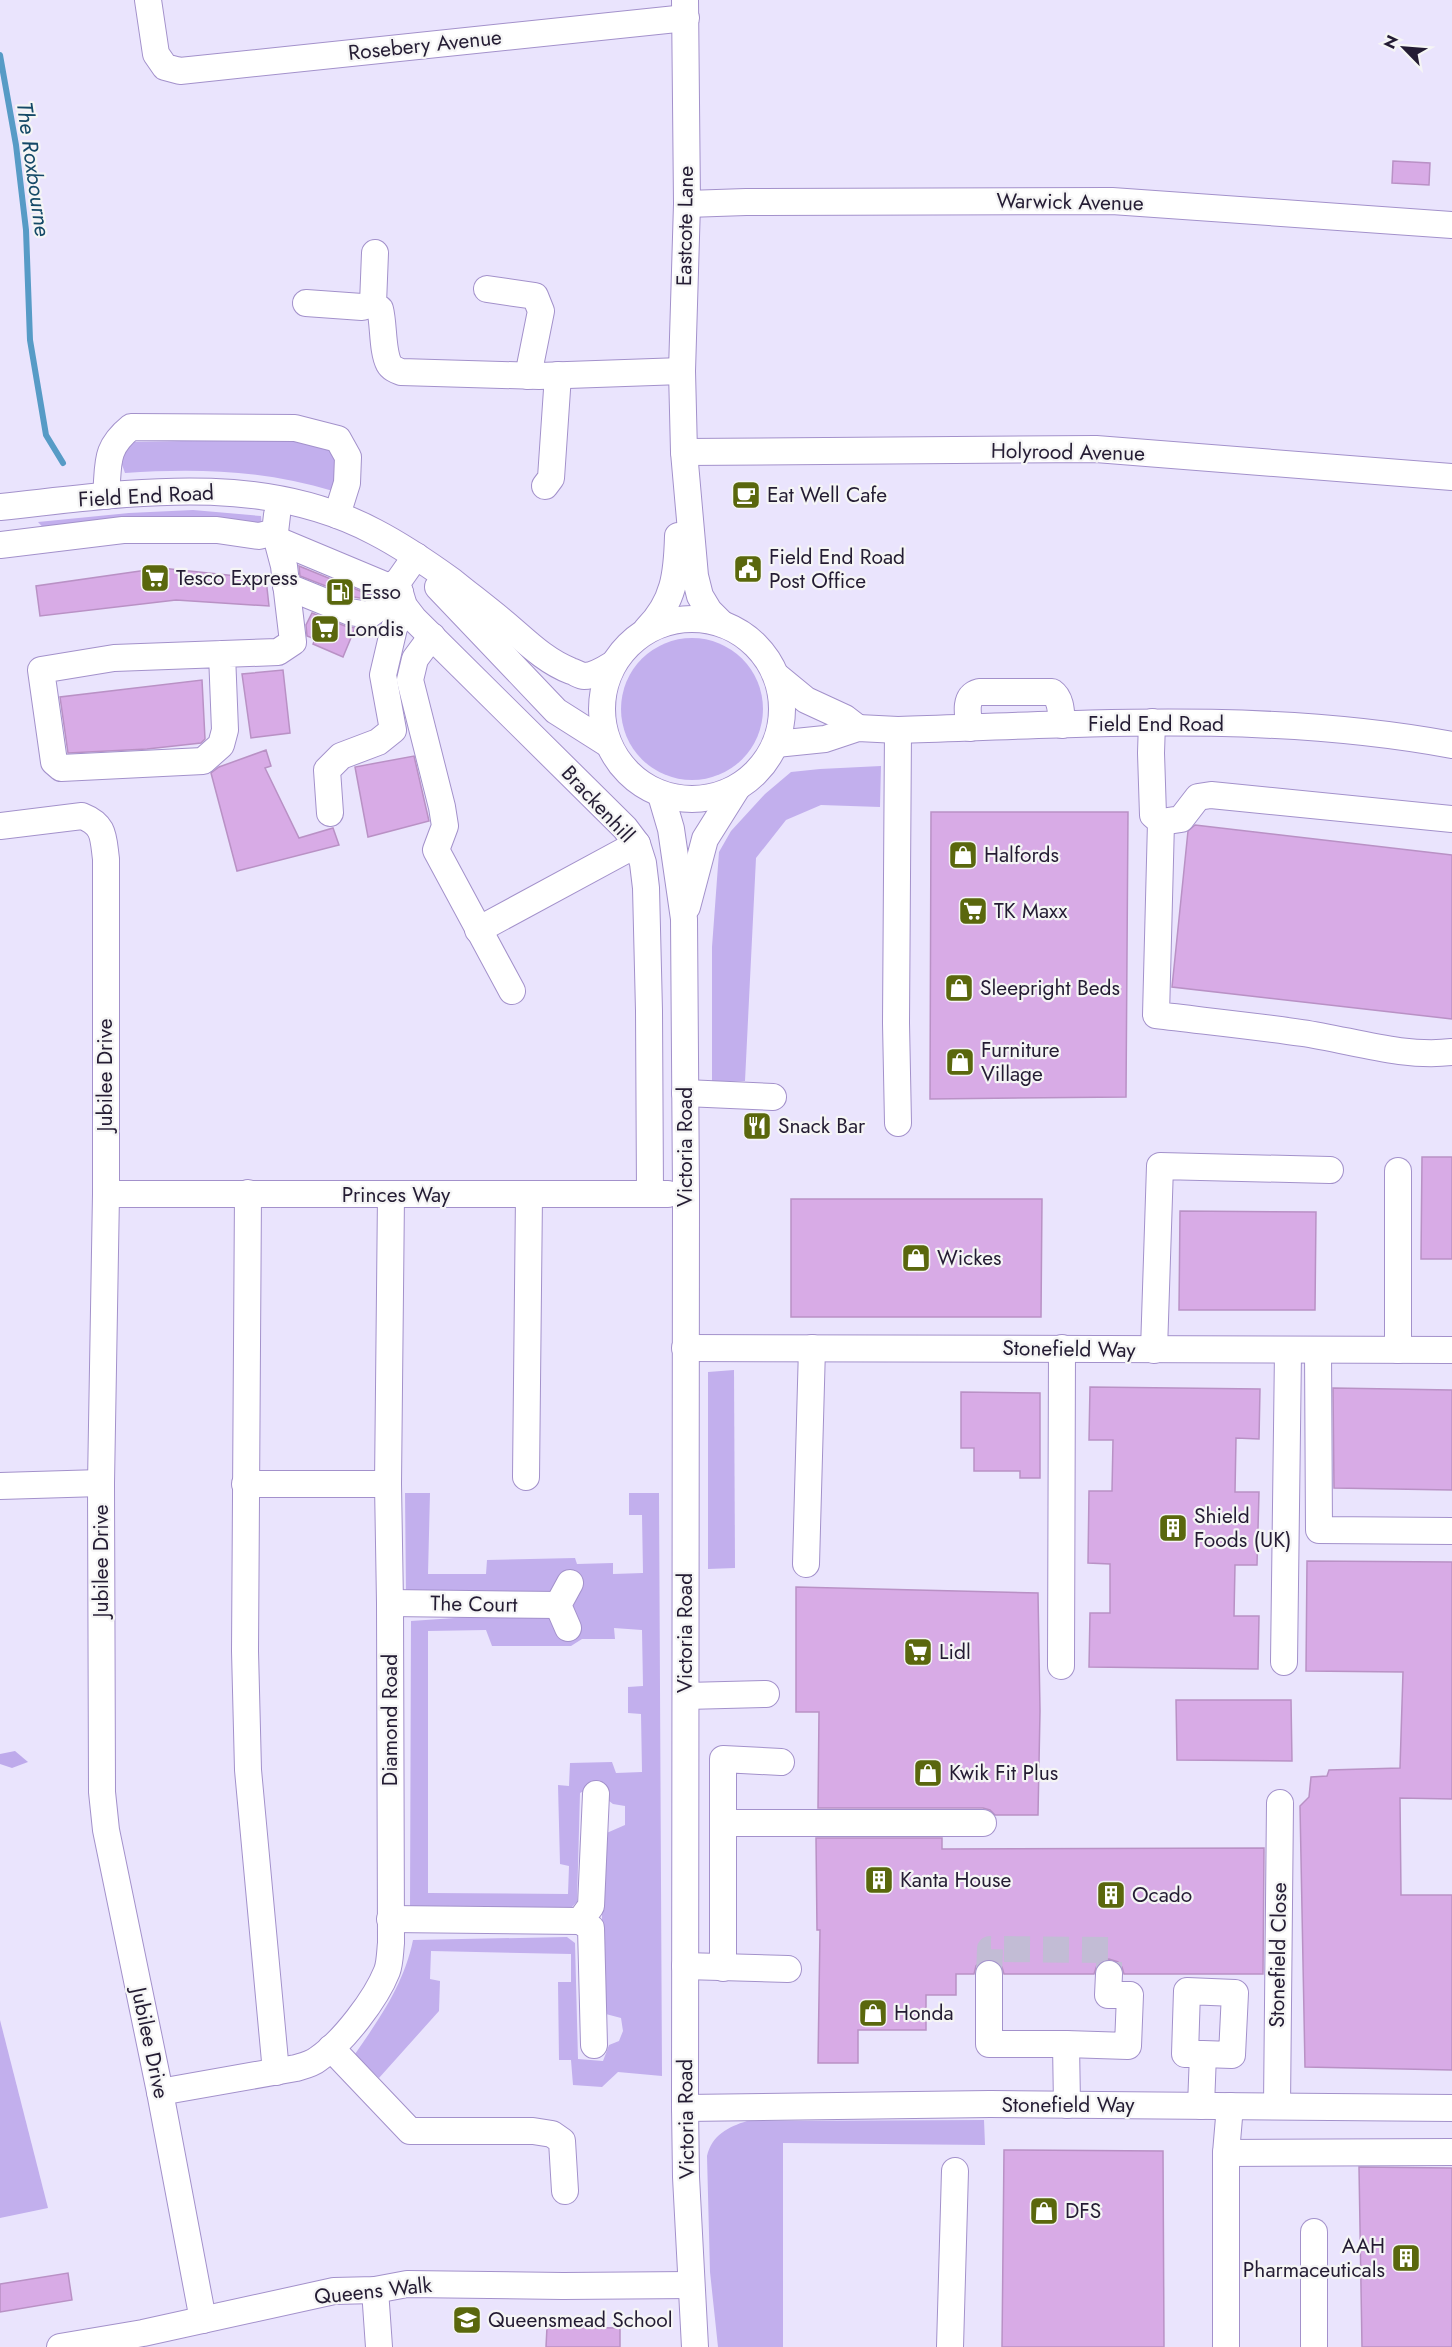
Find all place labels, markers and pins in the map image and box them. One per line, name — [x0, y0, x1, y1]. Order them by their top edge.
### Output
cafe icon: Eat Well Cafe — [730, 479, 762, 511]
place label: Eat Well Cafe — [767, 480, 887, 510]
place label: Field End Road Post Office — [769, 542, 905, 596]
public building icon: Field End Road Post Office — [732, 553, 764, 585]
supermarket icon: Tesco Express — [139, 562, 171, 594]
place label: Tesco Express — [176, 563, 298, 593]
fuel station icon: Esso — [324, 576, 356, 608]
place label: Esso — [361, 577, 401, 607]
supermarket icon: Londis — [309, 613, 341, 645]
place label: Londis — [346, 614, 404, 644]
shop icon: Halfords — [947, 839, 979, 871]
place label: Halfords — [984, 840, 1059, 870]
supermarket icon: TK Maxx — [957, 895, 989, 927]
place label: TK Maxx — [994, 896, 1067, 926]
shop icon: Sleepright Beds — [943, 972, 975, 1004]
place label: Sleepright Beds — [980, 973, 1120, 1003]
place label: Furniture Village — [981, 1035, 1060, 1089]
shop icon: Furniture Village — [944, 1046, 976, 1078]
restaurant icon: Snack Bar — [741, 1110, 773, 1142]
place label: Snack Bar — [778, 1111, 866, 1141]
shop icon: Wickes — [900, 1242, 932, 1274]
place label: Wickes — [937, 1243, 1002, 1273]
place label: Shield Foods (UK) — [1194, 1501, 1292, 1555]
building icon: Shield Foods (UK) — [1157, 1512, 1189, 1544]
supermarket icon: Lidl — [902, 1636, 934, 1668]
place label: Lidl — [939, 1637, 971, 1667]
shop icon: Kwik Fit Plus — [912, 1757, 944, 1789]
place label: Kwik Fit Plus — [949, 1758, 1058, 1788]
building icon: Kanta House — [863, 1864, 895, 1896]
place label: Kanta House — [900, 1865, 1011, 1895]
building icon: Ocado — [1095, 1879, 1127, 1911]
place label: Ocado — [1132, 1880, 1192, 1910]
shop icon: Honda — [857, 1997, 889, 2029]
place label: Honda — [894, 1998, 954, 2028]
shop icon: DFS — [1028, 2195, 1060, 2227]
place label: DFS — [1065, 2196, 1101, 2226]
place label: AAH Pharmaceuticals — [1243, 2231, 1385, 2285]
building icon: AAH Pharmaceuticals — [1390, 2242, 1422, 2274]
school or university icon: Queensmead School — [451, 2304, 483, 2336]
place label: Queensmead School — [488, 2305, 673, 2335]

